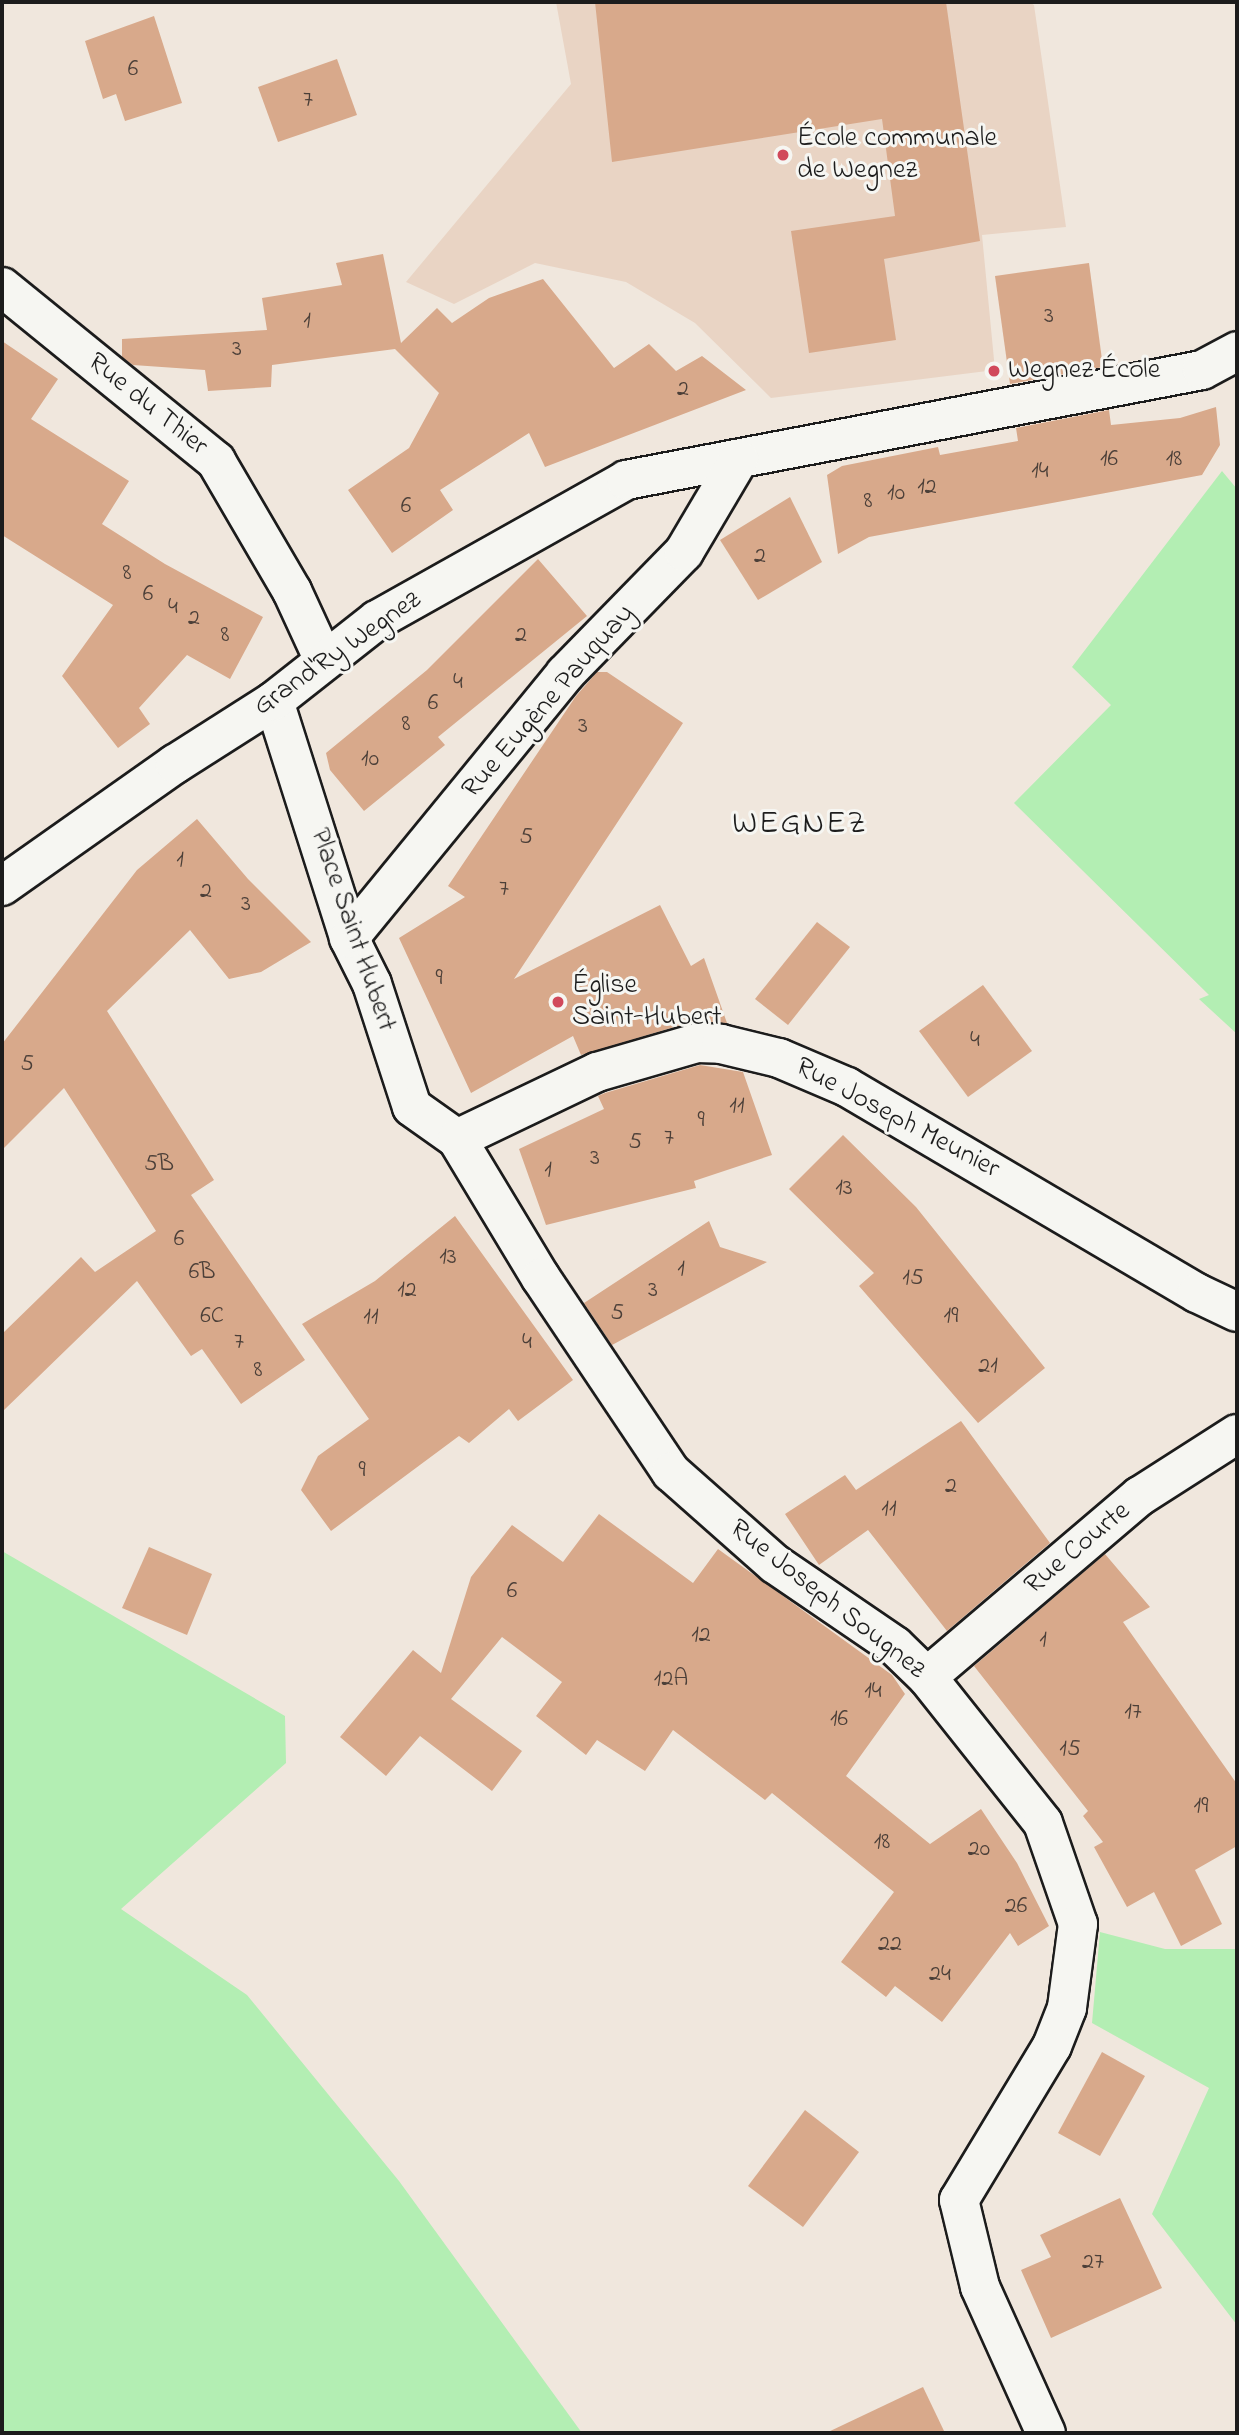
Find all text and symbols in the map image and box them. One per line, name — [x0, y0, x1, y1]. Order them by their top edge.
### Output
house number: 6 — [128, 56, 138, 84]
house number: 7 — [303, 87, 313, 115]
place label: École communale de Wegnez — [797, 122, 997, 188]
marker: École communale de Wegnez — [775, 147, 791, 163]
house number: 3 — [1044, 303, 1054, 331]
house number: 1 — [303, 308, 311, 336]
house number: 3 — [232, 336, 242, 364]
street label: Rue du Thier — [80, 346, 214, 464]
place label: Wegnez École — [1008, 354, 1160, 388]
marker: Wegnez École — [986, 363, 1002, 379]
house number: 2 — [677, 376, 689, 404]
house number: 16 — [1100, 446, 1118, 474]
house number: 18 — [1166, 446, 1182, 474]
house number: 14 — [1031, 458, 1049, 486]
house number: 12 — [917, 474, 937, 502]
house number: 10 — [887, 480, 905, 508]
house number: 8 — [864, 488, 872, 516]
house number: 6 — [401, 493, 411, 521]
house number: 2 — [754, 543, 766, 571]
house number: 8 — [123, 560, 131, 588]
house number: 6 — [143, 581, 153, 609]
street label: Grand'Ry Wegnez — [248, 584, 428, 724]
house number: 4 — [168, 594, 178, 622]
street label: Rue Eugène Pauquay — [456, 598, 642, 806]
house number: 2 — [188, 605, 200, 633]
house number: 8 — [221, 622, 229, 650]
house number: 2 — [515, 622, 527, 650]
house number: 4 — [453, 669, 463, 697]
house number: 6 — [428, 690, 438, 718]
house number: 8 — [402, 711, 410, 739]
house number: 3 — [578, 713, 588, 741]
house number: 10 — [361, 746, 379, 774]
district label: WEGNEZ — [733, 806, 867, 844]
street label: Place Saint Hubert — [302, 824, 402, 1036]
house number: 5 — [519, 824, 533, 852]
house number: 1 — [176, 847, 184, 875]
house number: 7 — [499, 876, 509, 904]
house number: 2 — [200, 878, 212, 906]
house number: 3 — [241, 891, 251, 919]
house number: 9 — [435, 965, 443, 993]
place label: Église Saint-Hubert — [572, 969, 721, 1035]
marker: Église Saint-Hubert — [550, 994, 566, 1010]
house number: 4 — [970, 1027, 980, 1055]
house number: 5 — [20, 1051, 34, 1079]
street label: Rue Joseph Meunier — [789, 1051, 1005, 1187]
house number: 11 — [729, 1093, 745, 1121]
house number: 9 — [697, 1107, 705, 1135]
house number: 7 — [664, 1125, 674, 1153]
house number: 5 — [628, 1129, 642, 1157]
house number: 3 — [590, 1145, 600, 1173]
house number: 5B — [144, 1151, 174, 1179]
house number: 1 — [544, 1157, 552, 1185]
house number: 13 — [835, 1175, 853, 1203]
house number: 6 — [174, 1226, 184, 1254]
house number: 13 — [439, 1244, 457, 1272]
house number: 1 — [677, 1256, 685, 1284]
house number: 6B — [189, 1259, 215, 1287]
house number: 15 — [902, 1265, 924, 1293]
house number: 12 — [397, 1277, 417, 1305]
house number: 3 — [648, 1277, 658, 1305]
house number: 5 — [610, 1300, 624, 1328]
house number: 6C — [200, 1303, 224, 1331]
house number: 19 — [944, 1303, 958, 1331]
house number: 11 — [363, 1304, 379, 1332]
house number: 7 — [234, 1329, 244, 1357]
house number: 4 — [522, 1329, 532, 1357]
house number: 21 — [978, 1353, 998, 1381]
house number: 8 — [254, 1357, 262, 1385]
house number: 9 — [358, 1457, 366, 1485]
house number: 2 — [945, 1473, 957, 1501]
street label: Rue Courte — [1018, 1495, 1138, 1603]
house number: 11 — [881, 1496, 897, 1524]
street label: Rue Joseph Sougnez — [722, 1513, 932, 1687]
house number: 6 — [507, 1578, 517, 1606]
house number: 12 — [691, 1622, 711, 1650]
house number: 1 — [1039, 1627, 1047, 1655]
house number: 12A — [654, 1666, 688, 1694]
house number: 14 — [864, 1678, 882, 1706]
house number: 17 — [1124, 1699, 1142, 1727]
house number: 16 — [830, 1706, 848, 1734]
house number: 15 — [1059, 1736, 1081, 1764]
house number: 19 — [1194, 1793, 1208, 1821]
house number: 18 — [874, 1829, 890, 1857]
house number: 20 — [968, 1836, 990, 1864]
house number: 26 — [1005, 1893, 1027, 1921]
house number: 22 — [878, 1931, 902, 1959]
house number: 24 — [929, 1961, 951, 1989]
house number: 27 — [1082, 2249, 1104, 2277]

